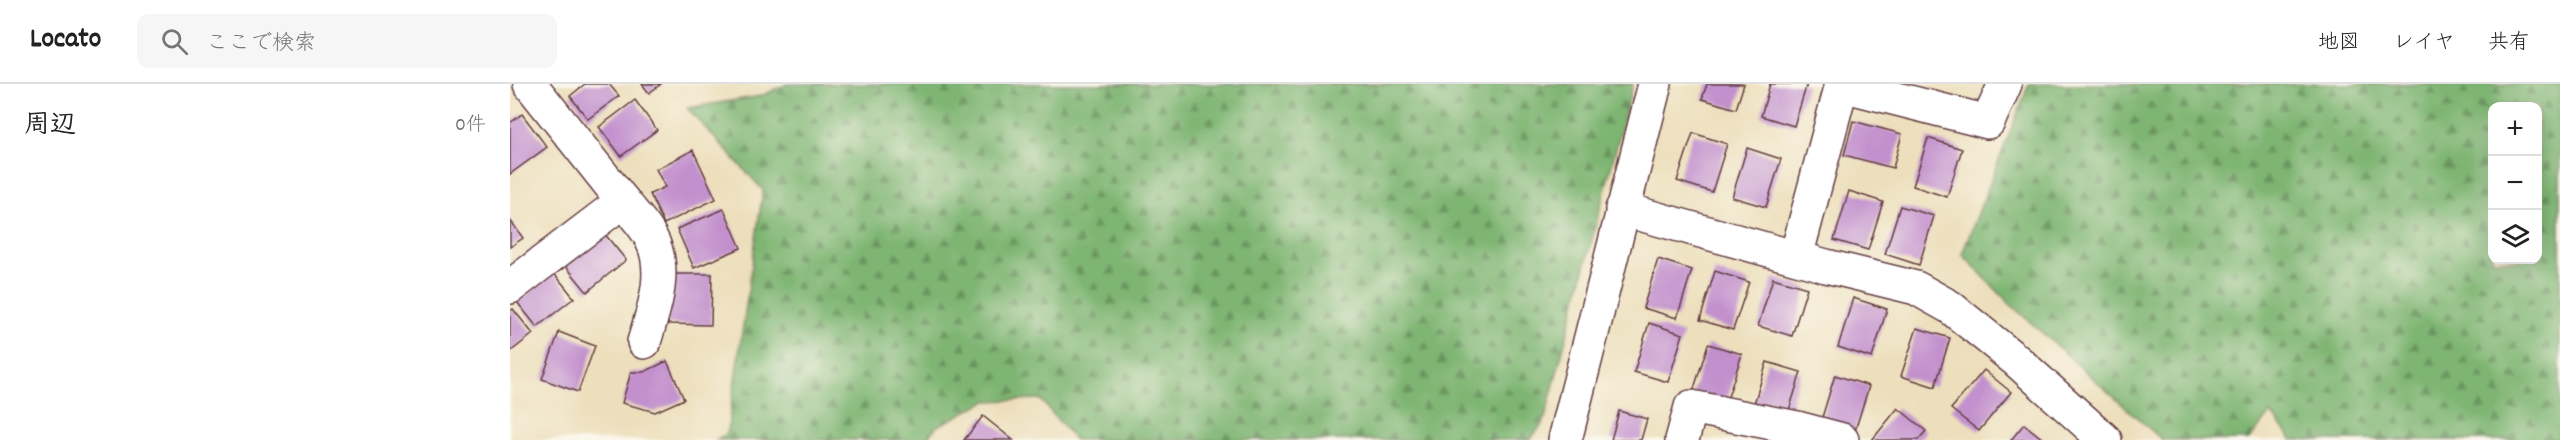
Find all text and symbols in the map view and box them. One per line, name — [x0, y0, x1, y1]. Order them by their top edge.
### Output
search box — [137, 14, 557, 68]
text: Locato — [30, 21, 101, 61]
icon: search — [158, 25, 191, 58]
text: ここで検索 — [206, 29, 316, 60]
text: 地図 — [2318, 29, 2360, 59]
text: レイヤ — [2393, 29, 2455, 59]
text: 共有 — [2488, 29, 2530, 59]
map controls — [2488, 102, 2542, 264]
button: + — [2488, 102, 2542, 156]
text: 周辺 — [24, 108, 76, 145]
text: 0件 — [455, 112, 486, 140]
button: − — [2488, 156, 2542, 210]
button: layers — [2488, 210, 2542, 264]

